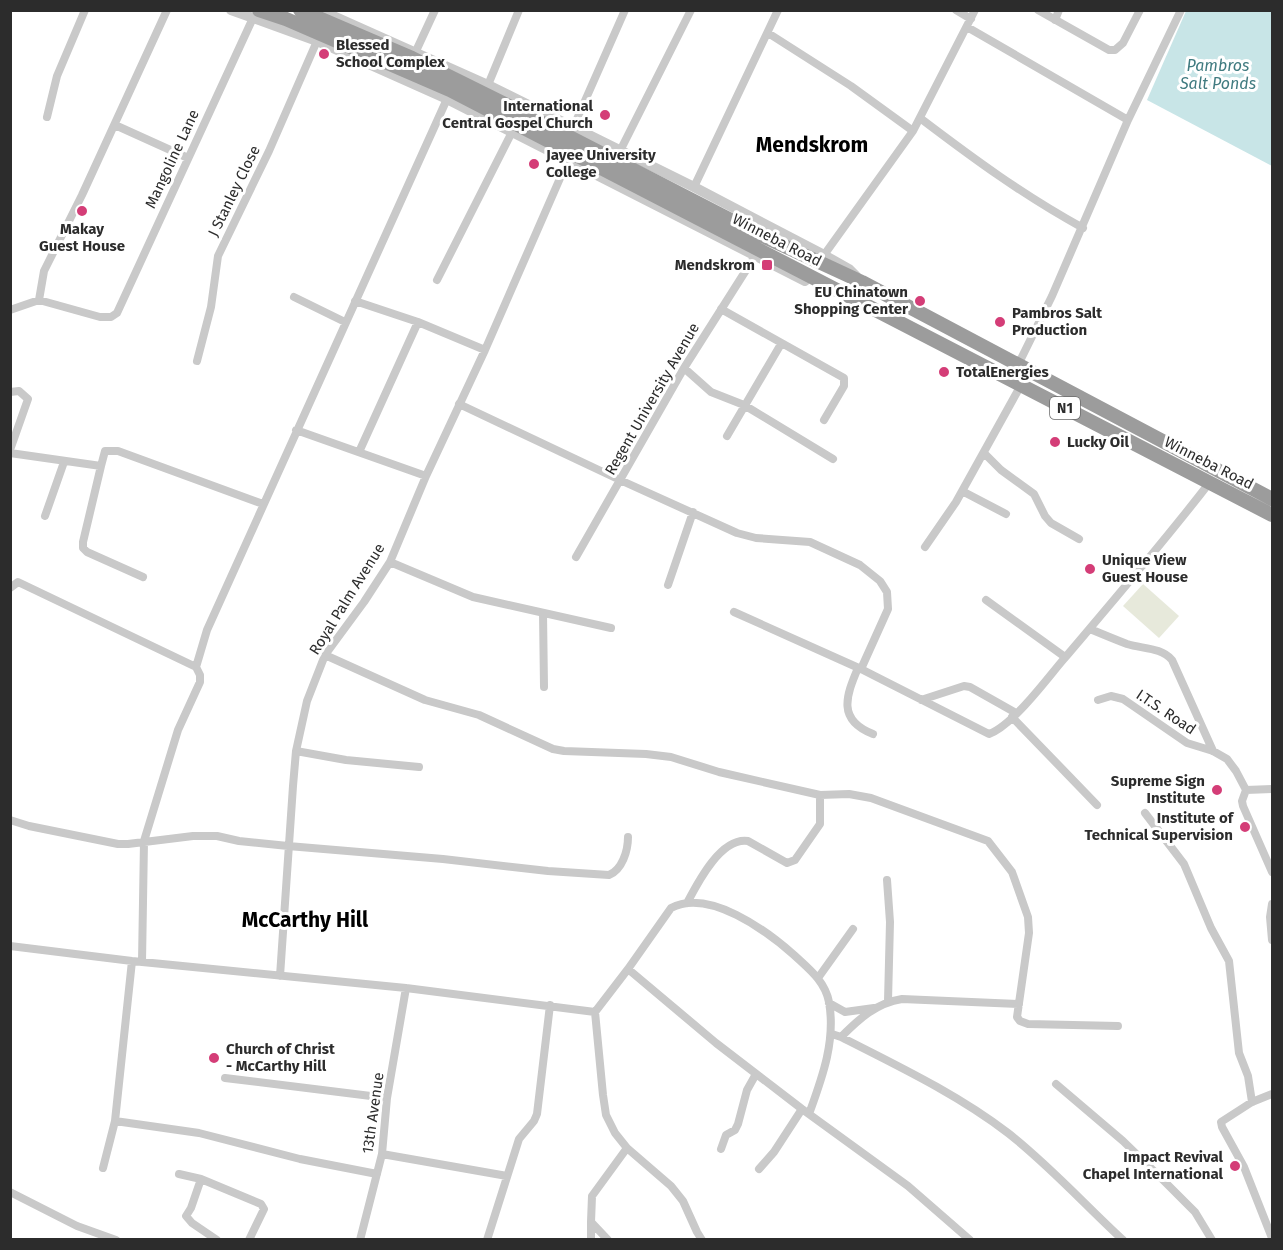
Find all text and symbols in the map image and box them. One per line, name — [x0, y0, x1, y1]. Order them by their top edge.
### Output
place label: Blessed School Complex — [336, 36, 445, 71]
marker: Blessed School Complex — [317, 47, 331, 61]
water label: Pambros Salt Ponds — [1179, 56, 1256, 93]
place label: International Central Gospel Church — [442, 97, 594, 132]
street label: Mangoline Lane — [141, 107, 203, 211]
marker: International Central Gospel Church — [598, 108, 612, 122]
district label: Mendskrom — [756, 132, 868, 158]
street label: J Stanley Close — [204, 142, 264, 240]
place label: Jayee University College — [545, 146, 656, 181]
marker: Jayee University College — [527, 157, 541, 171]
marker: Makay Guest House — [75, 204, 89, 218]
street label: Winneba Road — [729, 210, 825, 270]
place label: Makay Guest House — [39, 220, 125, 255]
place label: Mendskrom — [675, 256, 755, 274]
marker: Mendskrom — [760, 258, 774, 272]
place label: EU Chinatown Shopping Center — [794, 283, 909, 318]
marker: EU Chinatown Shopping Center — [913, 294, 927, 308]
place label: Pambros Salt Production — [1012, 304, 1102, 339]
marker: Pambros Salt Production — [993, 315, 1007, 329]
street label: Regent University Avenue — [601, 320, 703, 478]
place label: TotalEnergies — [956, 363, 1049, 381]
marker: TotalEnergies — [937, 365, 951, 379]
road number: N1 — [1050, 397, 1080, 419]
place label: Lucky Oil — [1067, 433, 1129, 451]
street label: Winneba Road — [1161, 433, 1257, 493]
marker: Lucky Oil — [1048, 435, 1062, 449]
street label: Royal Palm Avenue — [305, 540, 389, 658]
place label: Unique View Guest House — [1102, 551, 1188, 586]
marker: Unique View Guest House — [1083, 562, 1097, 576]
street label: I.T.S. Road — [1133, 686, 1199, 738]
place label: Supreme Sign Institute — [1111, 772, 1205, 807]
marker: Supreme Sign Institute — [1210, 783, 1224, 797]
place label: Institute of Technical Supervision — [1084, 809, 1235, 844]
marker: Institute of Technical Supervision — [1238, 820, 1252, 834]
district label: McCarthy Hill — [242, 907, 369, 933]
place label: Church of Christ - McCarthy Hill — [226, 1040, 335, 1075]
marker: Church of Christ - McCarthy Hill — [207, 1051, 221, 1065]
street label: 13th Avenue — [358, 1071, 388, 1155]
place label: Impact Revival Chapel International — [1083, 1148, 1224, 1183]
marker: Impact Revival Chapel International — [1228, 1159, 1242, 1173]

